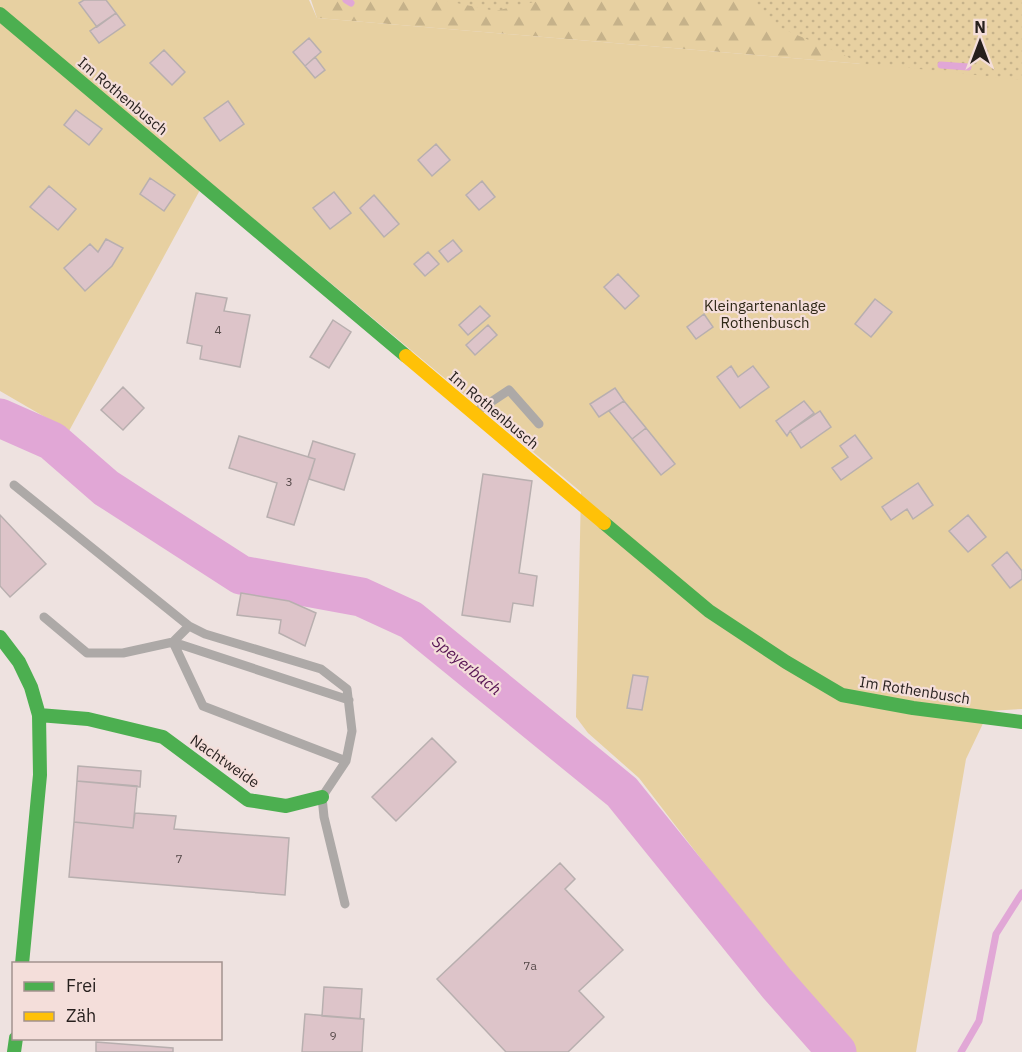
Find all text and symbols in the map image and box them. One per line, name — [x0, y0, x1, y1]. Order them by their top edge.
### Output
north arrow — [950, 12, 1010, 72]
text: N — [974, 17, 986, 37]
street label: Im Rothenbusch — [74, 53, 172, 139]
park label: Kleingartenanlage Rothenbusch — [704, 296, 826, 332]
house number: 4 — [214, 322, 222, 337]
street label: Im Rothenbusch — [445, 367, 543, 453]
house number: 3 — [285, 474, 293, 489]
water label: Speyerbach — [428, 631, 506, 699]
street label: Im Rothenbusch — [858, 672, 972, 708]
street label: Nachtweide — [187, 730, 263, 792]
house number: 7 — [175, 851, 183, 866]
house number: 7a — [523, 958, 537, 973]
legend — [12, 962, 222, 1040]
text: Frei — [66, 974, 97, 997]
text: Zäh — [66, 1004, 96, 1027]
house number: 9 — [329, 1028, 337, 1043]

